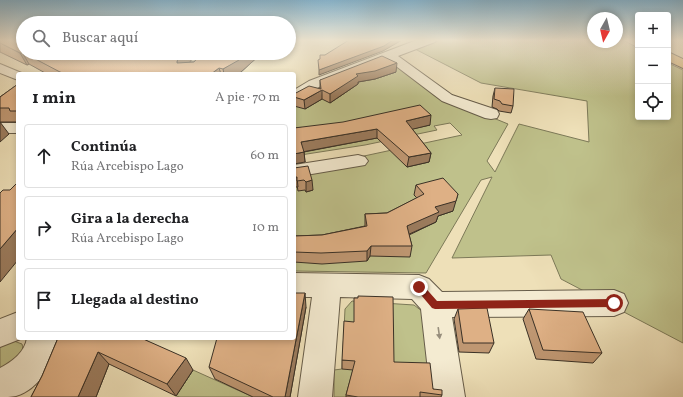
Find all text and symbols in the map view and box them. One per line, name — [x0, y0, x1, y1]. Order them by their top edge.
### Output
north arrow — [587, 12, 623, 48]
map controls — [635, 12, 671, 120]
button: + — [635, 12, 671, 48]
search box — [16, 16, 296, 60]
icon: search — [30, 27, 52, 49]
text: Buscar aquí — [62, 28, 138, 49]
button: − — [635, 48, 671, 84]
button: locate — [635, 84, 671, 120]
text: 1 min — [32, 87, 76, 110]
text: A pie · 70 m — [215, 89, 280, 107]
text: Continúa — [71, 137, 137, 158]
icon: ahead — [33, 145, 55, 167]
text: 60 m — [251, 147, 279, 165]
text: Rúa Arcebispo Lago — [71, 158, 184, 176]
text: Gira a la derecha — [71, 209, 189, 230]
icon: right — [33, 217, 55, 239]
text: 10 m — [252, 219, 279, 237]
text: Rúa Arcebispo Lago — [71, 230, 184, 248]
route end — [410, 278, 428, 296]
icon: arrive — [33, 289, 55, 311]
text: Llegada al destino — [71, 290, 199, 311]
route start — [605, 294, 623, 312]
one-way arrow — [436, 327, 442, 340]

